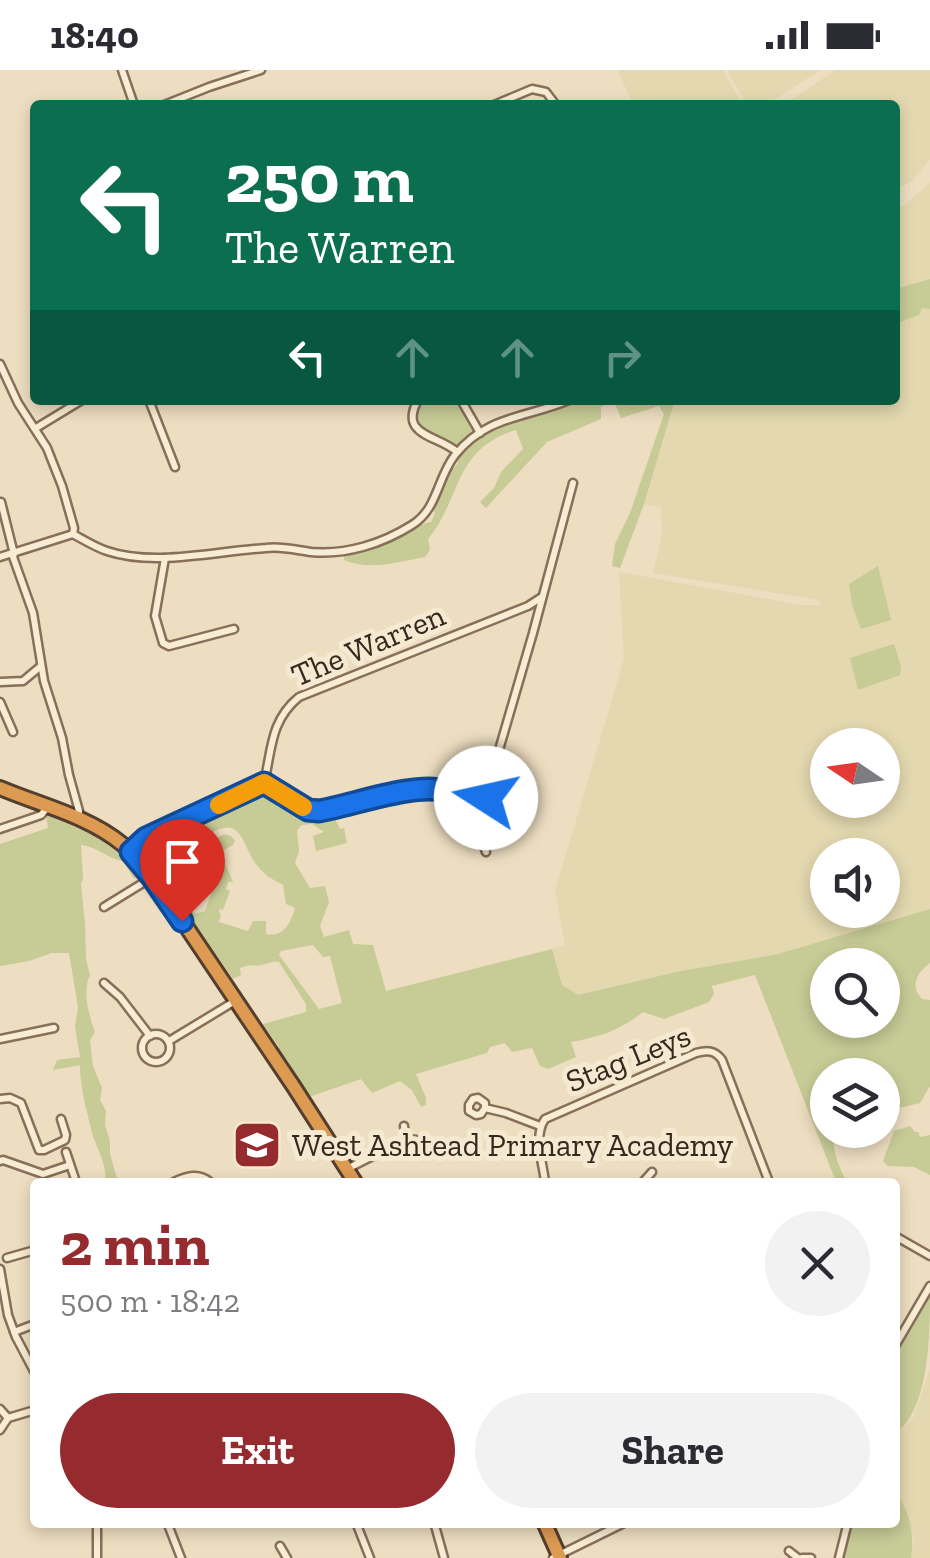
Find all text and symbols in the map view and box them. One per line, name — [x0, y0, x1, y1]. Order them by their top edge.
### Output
text: 18:40 — [50, 12, 139, 58]
text: 250 m — [225, 136, 414, 220]
icon: left — [60, 140, 190, 270]
text: The Warren — [225, 221, 455, 275]
icon: left — [280, 330, 335, 385]
icon: ahead — [385, 330, 440, 385]
icon: ahead — [490, 330, 545, 385]
icon: right — [595, 330, 650, 385]
street label: The Warren — [285, 595, 451, 694]
north arrow — [810, 728, 900, 818]
map controls — [810, 728, 900, 1148]
position arrow — [434, 746, 538, 850]
pin — [140, 819, 225, 922]
icon: arrive — [155, 834, 210, 889]
button: sound — [810, 838, 900, 928]
button: search — [810, 948, 900, 1038]
street label: Stag Leys — [560, 1016, 696, 1100]
button: layers — [810, 1058, 900, 1148]
school or university icon: West Ashtead Primary Academy — [231, 1119, 283, 1171]
place label: West Ashtead Primary Academy — [292, 1126, 734, 1164]
text: 2 min — [60, 1208, 210, 1280]
button: close — [765, 1211, 870, 1316]
text: 500 m · 18:42 — [60, 1282, 240, 1320]
button: Exit — [60, 1393, 455, 1508]
button: Share — [475, 1393, 870, 1508]

